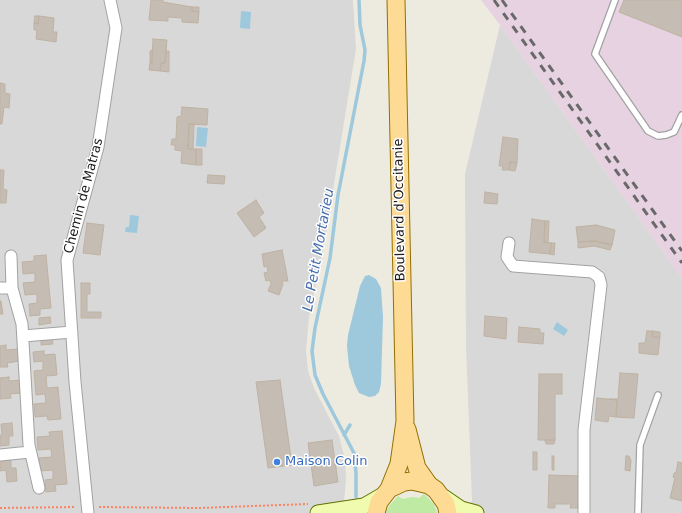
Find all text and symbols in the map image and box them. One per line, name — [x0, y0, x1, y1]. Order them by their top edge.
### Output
street label: Chemin de Matras — [61, 137, 107, 255]
street label: Boulevard d'Occitanie — [391, 138, 409, 282]
water label: Le Petit Mortarieu — [300, 187, 338, 313]
place label: Maison Colin — [285, 454, 367, 470]
marker: Maison Colin — [272, 457, 282, 467]

